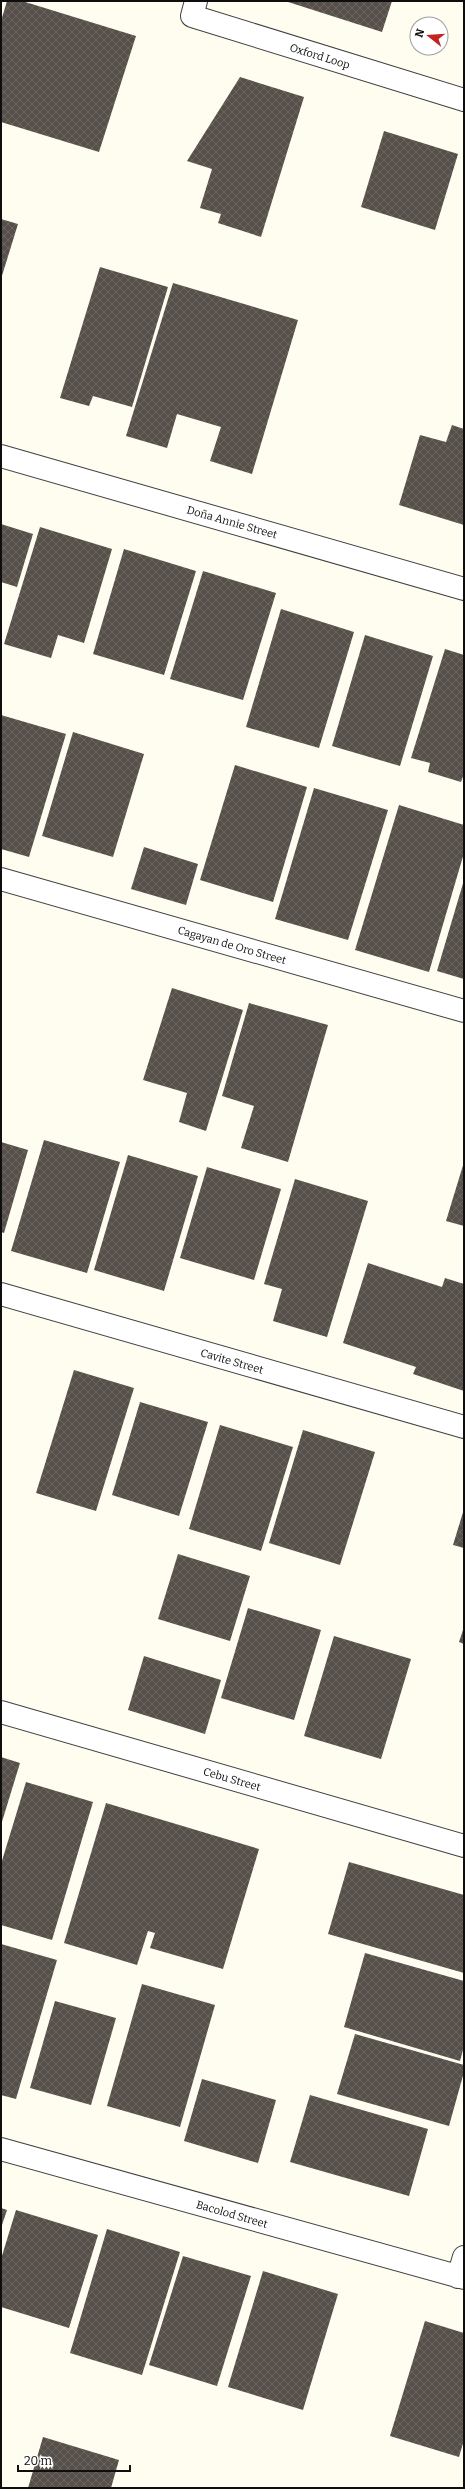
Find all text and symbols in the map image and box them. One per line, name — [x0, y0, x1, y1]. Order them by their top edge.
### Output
north arrow — [409, 16, 449, 56]
text: N — [412, 27, 428, 39]
street label: Oxford Loop — [288, 41, 352, 72]
street label: Doña Annie Street — [185, 503, 279, 542]
street label: Cagayan de Oro Street — [176, 924, 288, 967]
street label: Cavite Street — [199, 1346, 265, 1377]
street label: Cebu Street — [202, 1765, 262, 1794]
street label: Bacolod Street — [195, 2198, 269, 2231]
scale bar — [18, 2447, 130, 2473]
text: 20 m — [24, 2454, 53, 2468]

